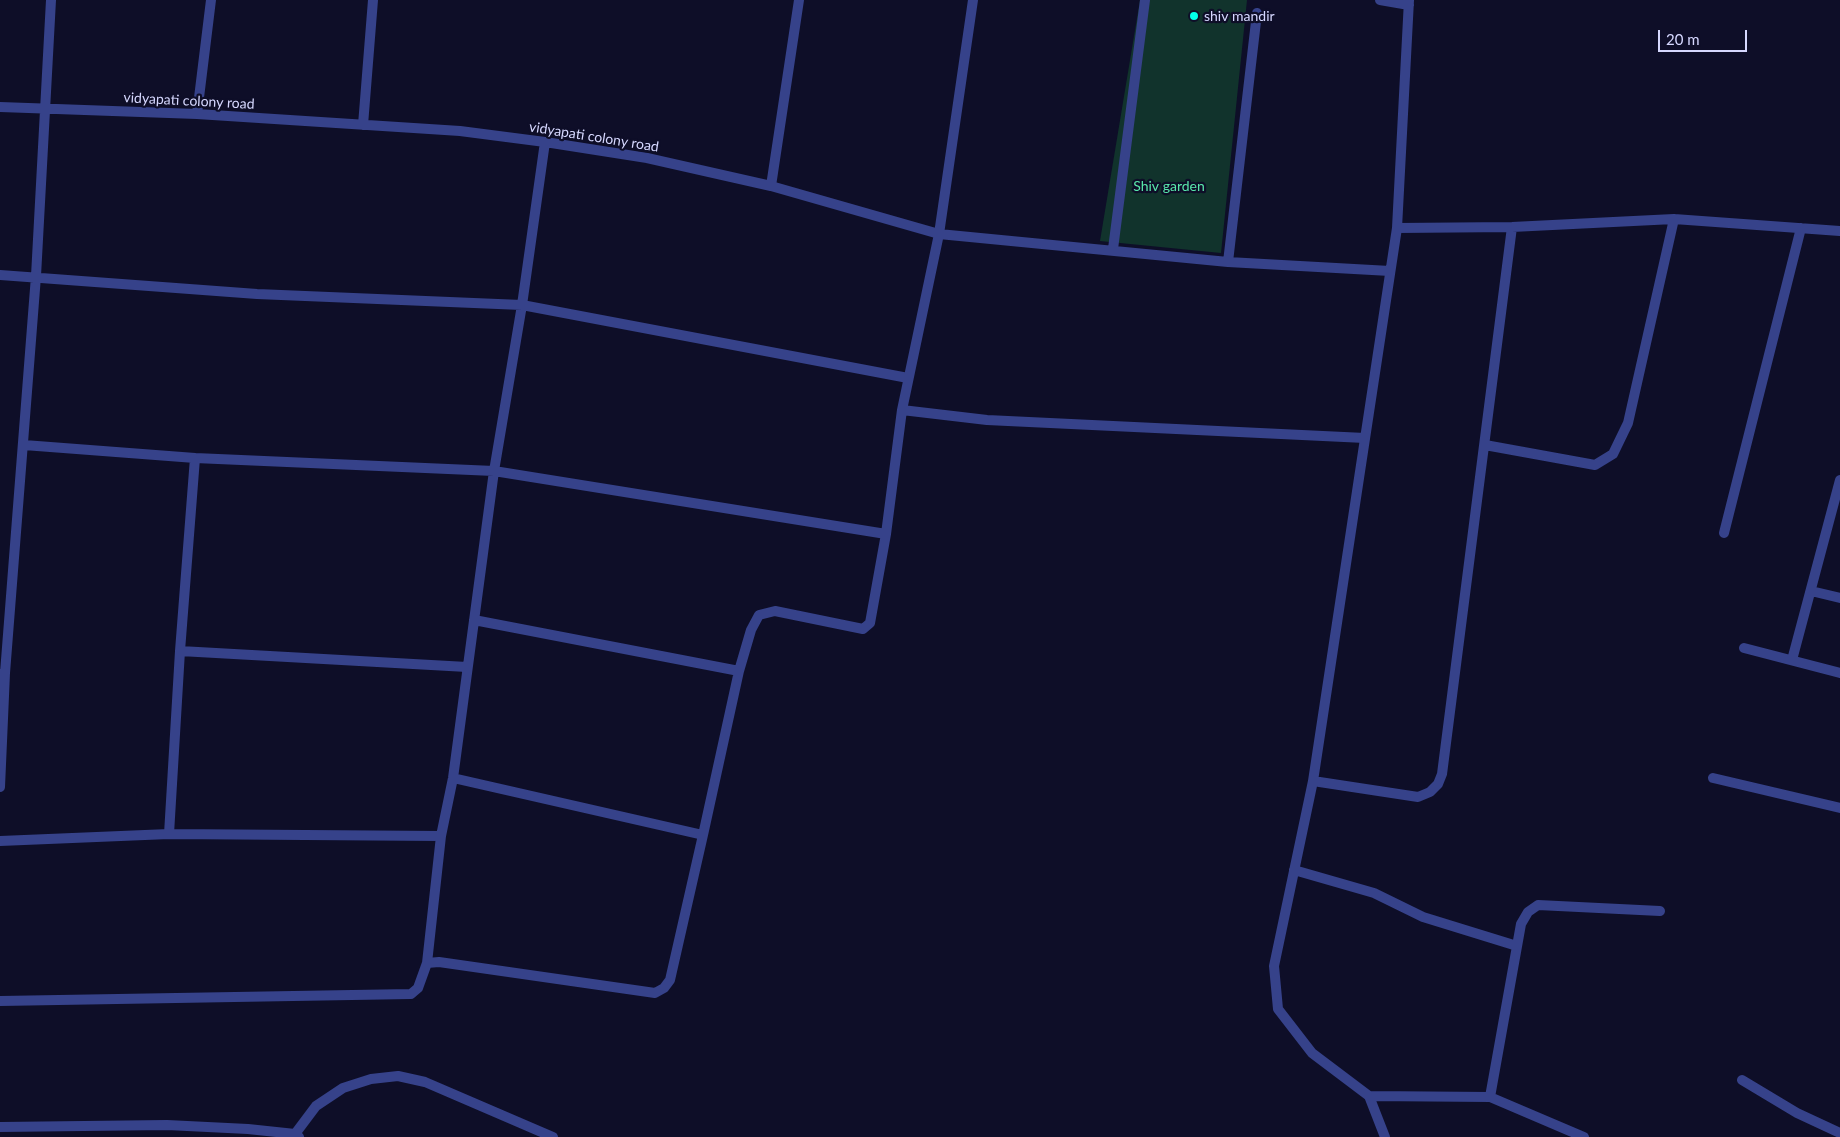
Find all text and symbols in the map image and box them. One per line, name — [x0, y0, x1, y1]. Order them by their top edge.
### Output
place label: shiv mandir — [1204, 8, 1275, 24]
marker: shiv mandir — [1188, 10, 1200, 22]
scale bar — [1660, 20, 1749, 52]
text: 20 m — [1666, 30, 1700, 48]
street label: vidyapati colony road — [123, 89, 255, 113]
street label: vidyapati colony road — [528, 118, 660, 156]
park label: Shiv garden — [1133, 178, 1205, 194]

